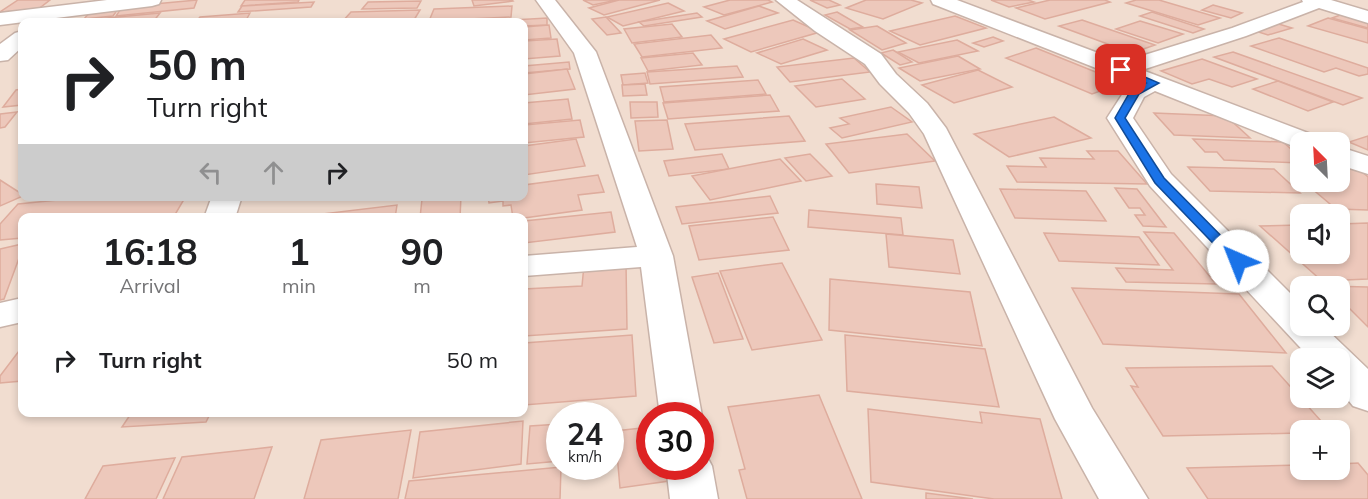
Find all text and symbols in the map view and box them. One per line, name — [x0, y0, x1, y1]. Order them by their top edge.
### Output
text: 50 m — [147, 38, 247, 91]
icon: right — [48, 42, 126, 120]
pin — [1095, 44, 1146, 95]
icon: arrive — [1104, 53, 1137, 86]
text: Turn right — [147, 90, 267, 124]
north arrow — [1290, 132, 1350, 192]
map controls — [1290, 132, 1350, 480]
icon: left — [194, 156, 227, 189]
icon: ahead — [257, 156, 290, 189]
icon: right — [320, 156, 353, 189]
button: sound — [1290, 204, 1350, 264]
text: 16:18 — [102, 229, 198, 274]
text: 1 — [288, 229, 310, 274]
text: 90 — [400, 229, 444, 274]
position arrow — [1206, 229, 1270, 293]
text: Arrival — [119, 273, 181, 298]
text: min — [282, 273, 316, 298]
text: m — [413, 273, 431, 298]
button: search — [1290, 276, 1350, 336]
icon: right — [48, 344, 81, 377]
text: Turn right — [99, 346, 202, 374]
text: 50 m — [447, 346, 498, 374]
button: layers — [1290, 348, 1350, 408]
speed limit sign: 30 — [636, 402, 714, 480]
text: 24 — [567, 415, 603, 453]
button: + — [1290, 420, 1350, 480]
text: km/h — [568, 447, 602, 466]

